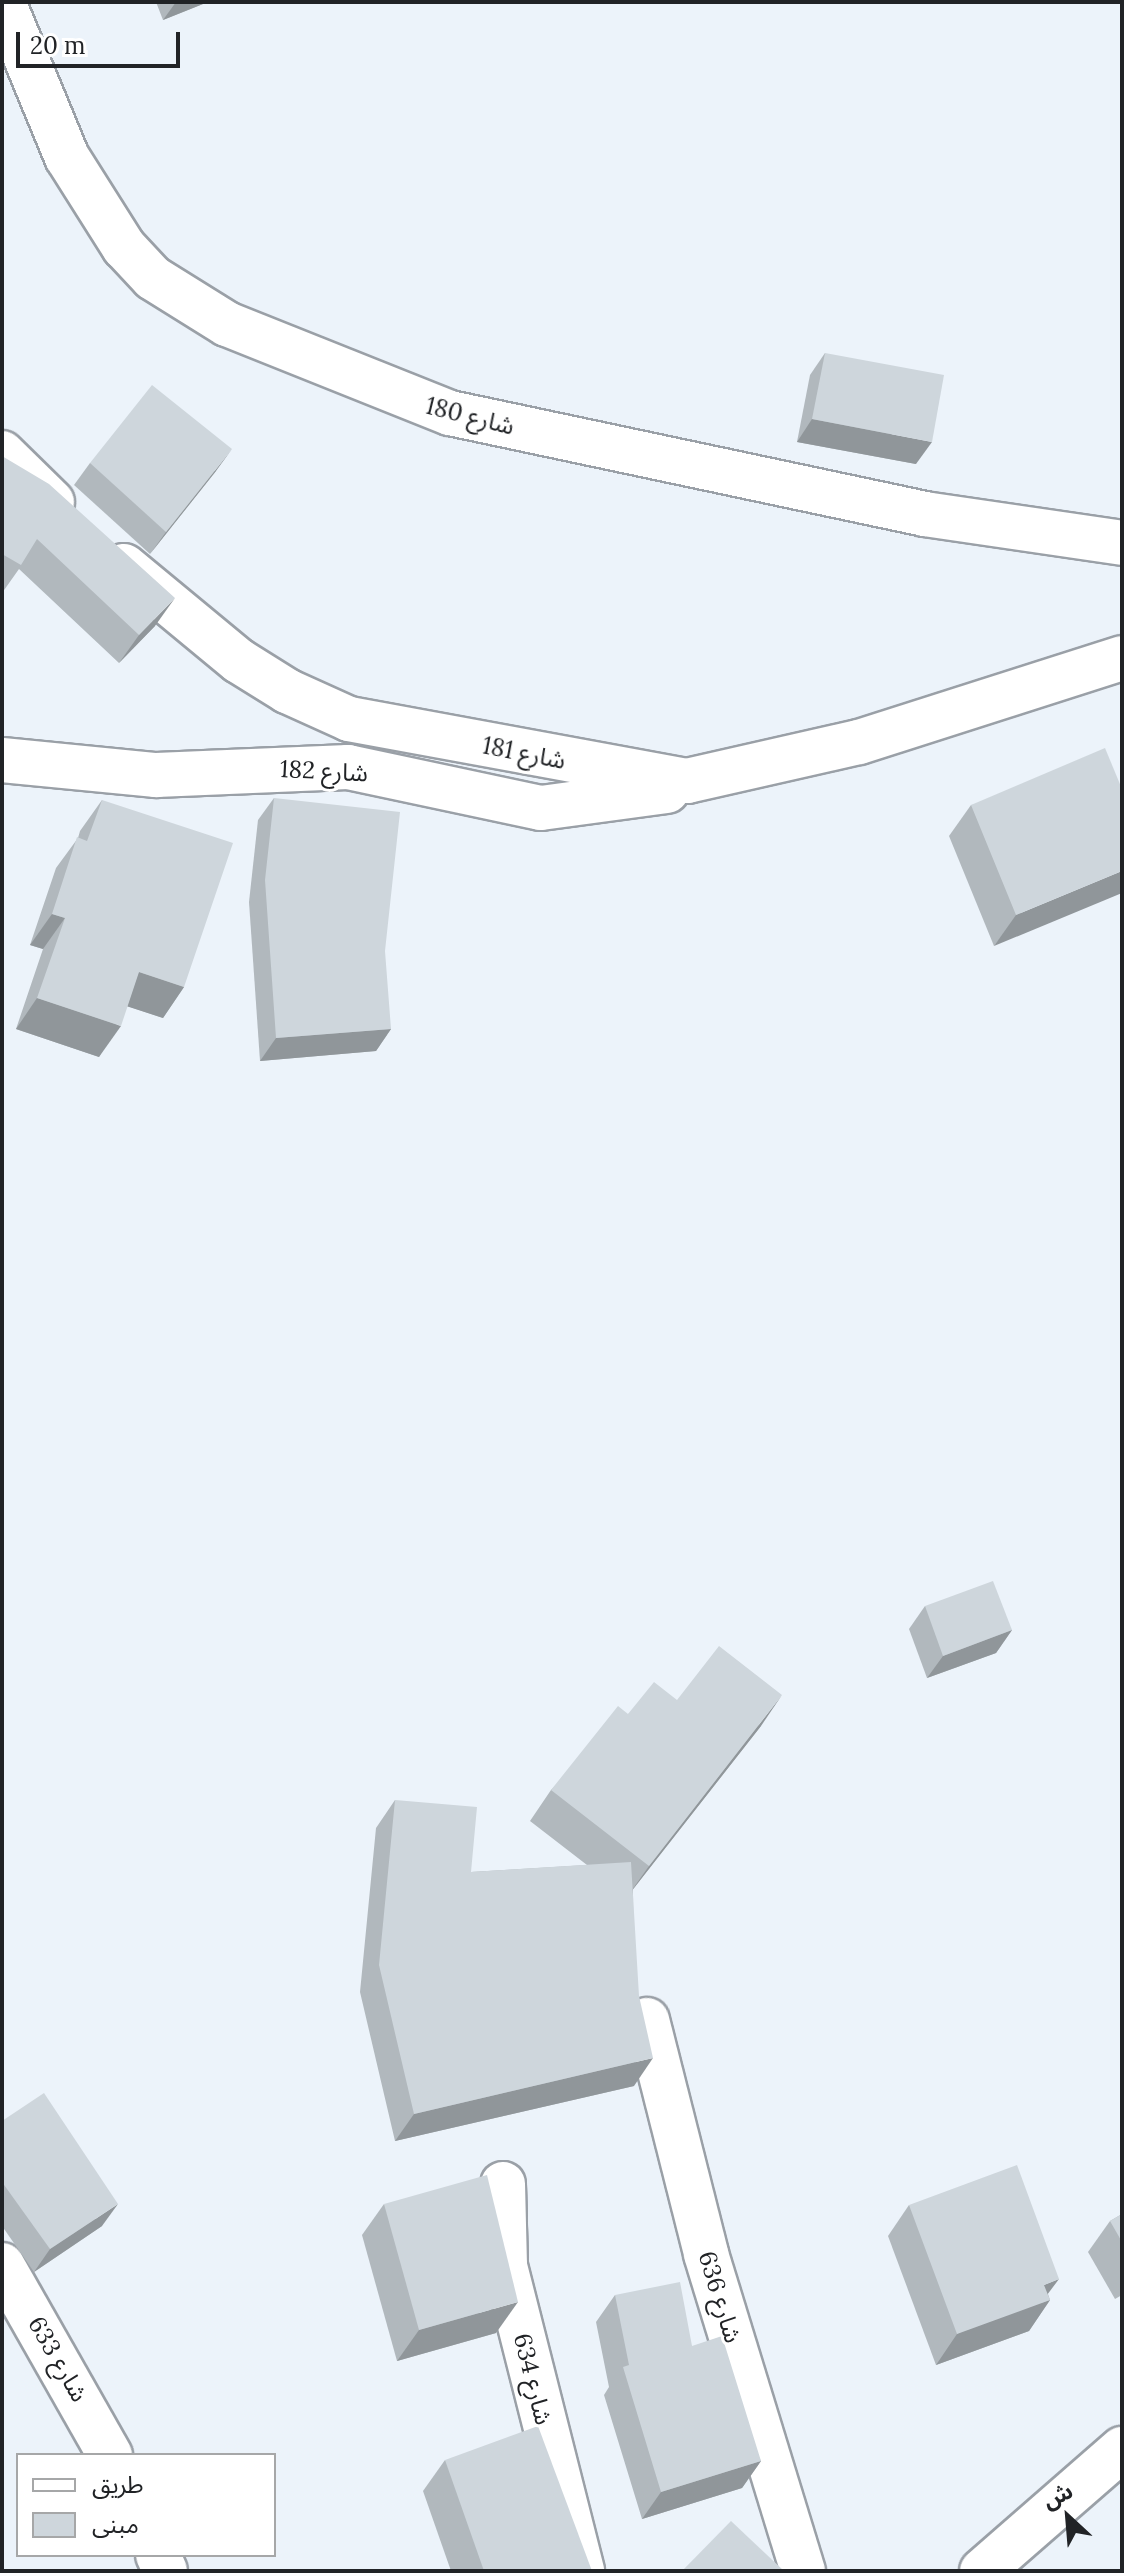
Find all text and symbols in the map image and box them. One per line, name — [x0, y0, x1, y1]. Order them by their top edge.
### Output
scale bar — [20, 16, 184, 66]
text: 20 m — [30, 30, 86, 61]
street label: شارع 180 — [423, 391, 517, 441]
street label: شارع 181 — [480, 731, 568, 775]
street label: شارع 182 — [279, 754, 369, 788]
street label: شارع 636 — [692, 2248, 748, 2346]
street label: شارع 633 — [22, 2311, 94, 2407]
street label: شارع 634 — [508, 2330, 558, 2428]
legend — [16, 2453, 276, 2557]
text: طريق — [92, 2469, 144, 2500]
text: ش — [1038, 2476, 1077, 2515]
north arrow — [1028, 2477, 1108, 2557]
text: مبنى — [92, 2509, 139, 2540]

